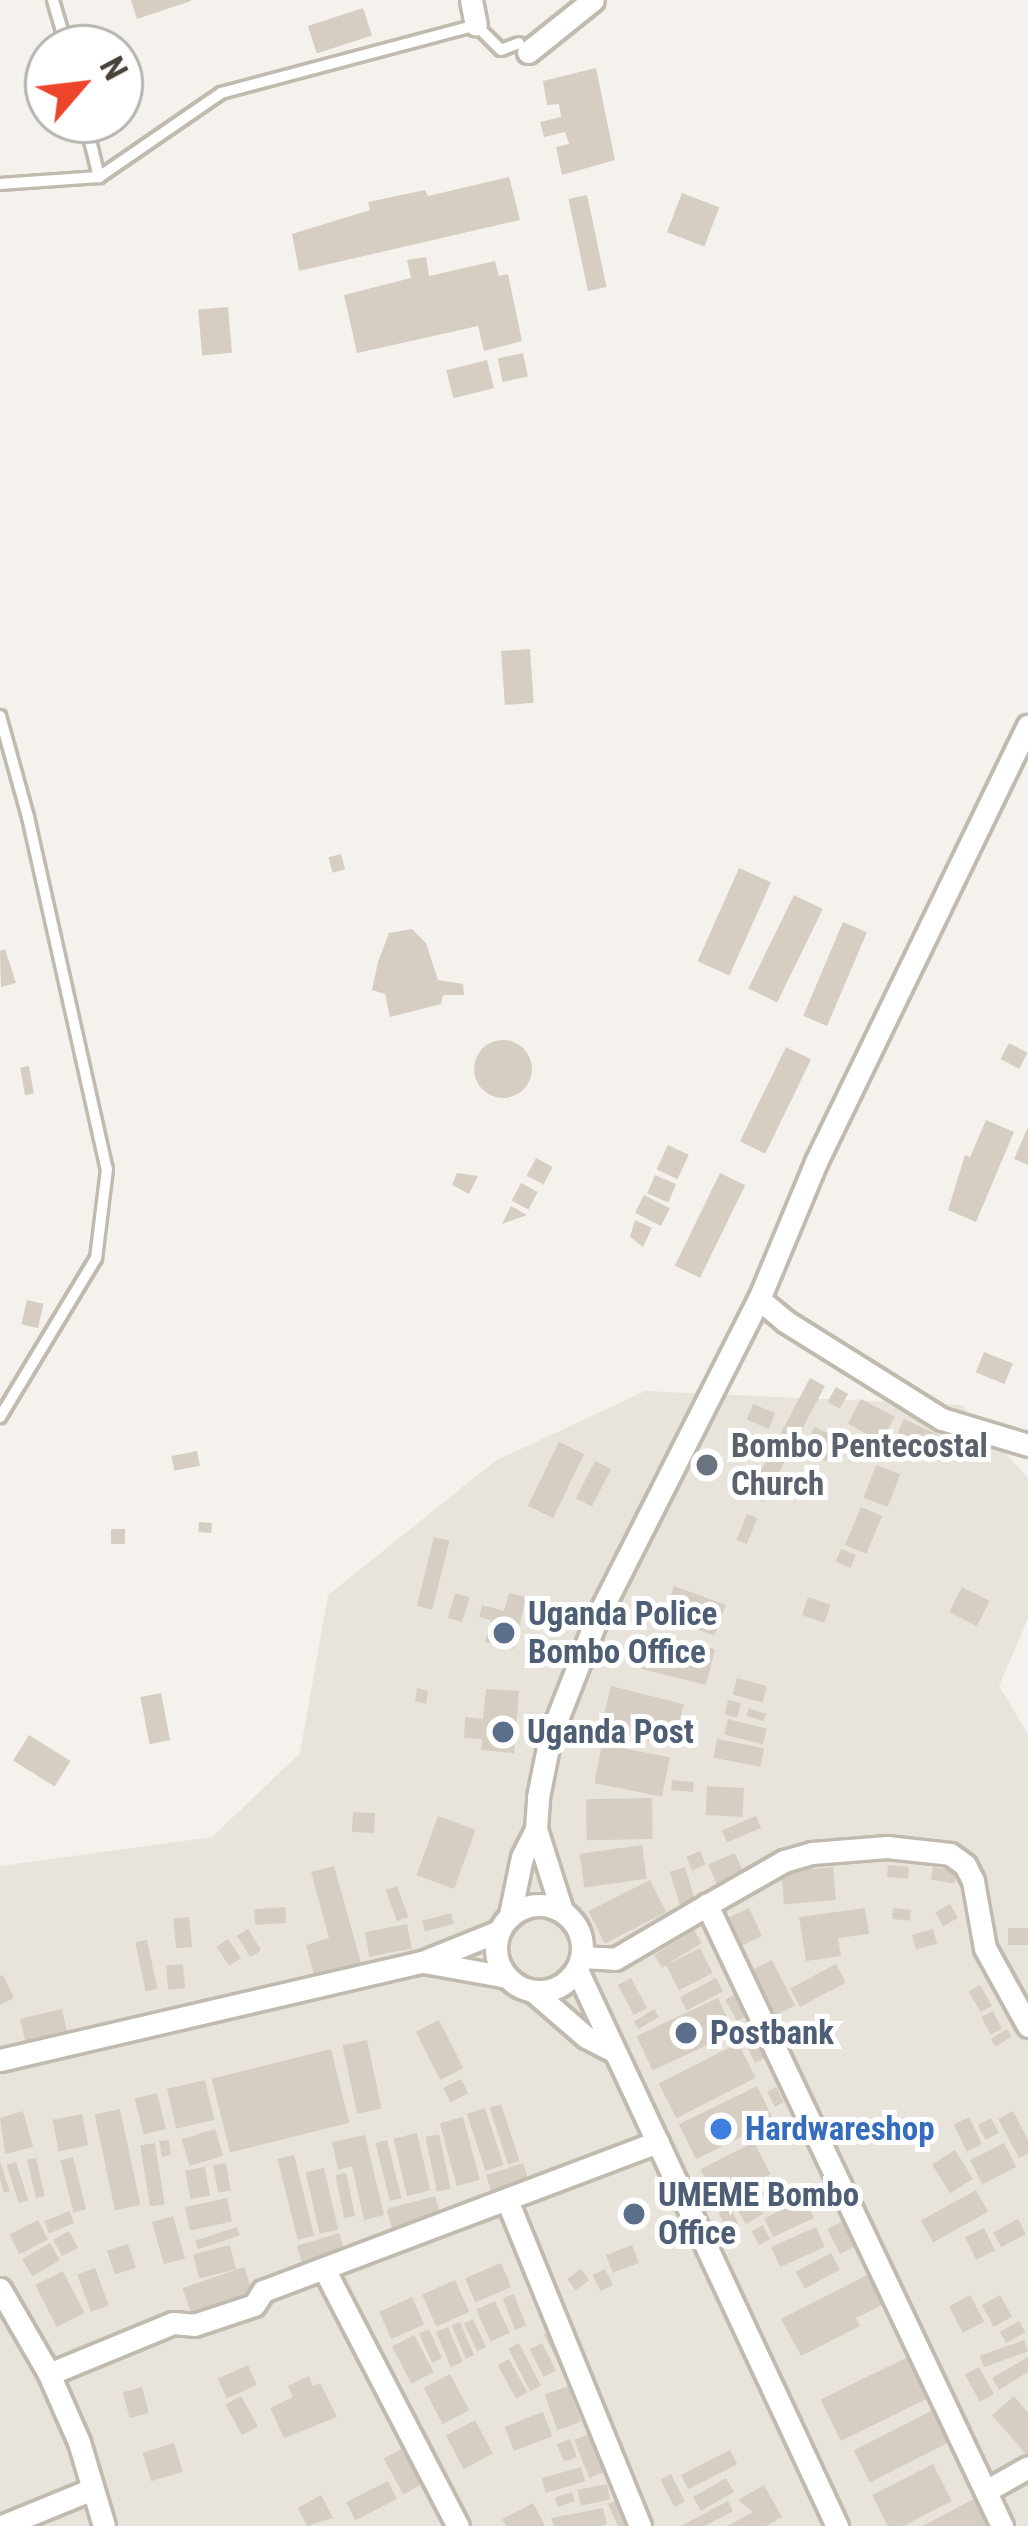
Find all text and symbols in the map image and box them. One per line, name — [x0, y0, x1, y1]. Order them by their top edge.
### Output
north arrow — [24, 24, 144, 144]
text: N — [92, 50, 136, 86]
place label: Bombo Pentecostal Church — [731, 1426, 988, 1504]
marker: Bombo Pentecostal Church — [694, 1452, 720, 1478]
place label: Uganda Police Bombo Office — [528, 1594, 717, 1672]
marker: Uganda Police Bombo Office — [491, 1620, 517, 1646]
place label: Uganda Post — [527, 1712, 694, 1752]
marker: Uganda Post — [490, 1719, 516, 1745]
place label: Postbank — [710, 2013, 834, 2053]
marker: Postbank — [673, 2020, 699, 2046]
place label: Hardwareshop — [745, 2109, 935, 2149]
marker: Hardwareshop — [708, 2116, 734, 2142]
place label: UMEME Bombo Office — [658, 2175, 859, 2253]
marker: UMEME Bombo Office — [621, 2201, 647, 2227]

